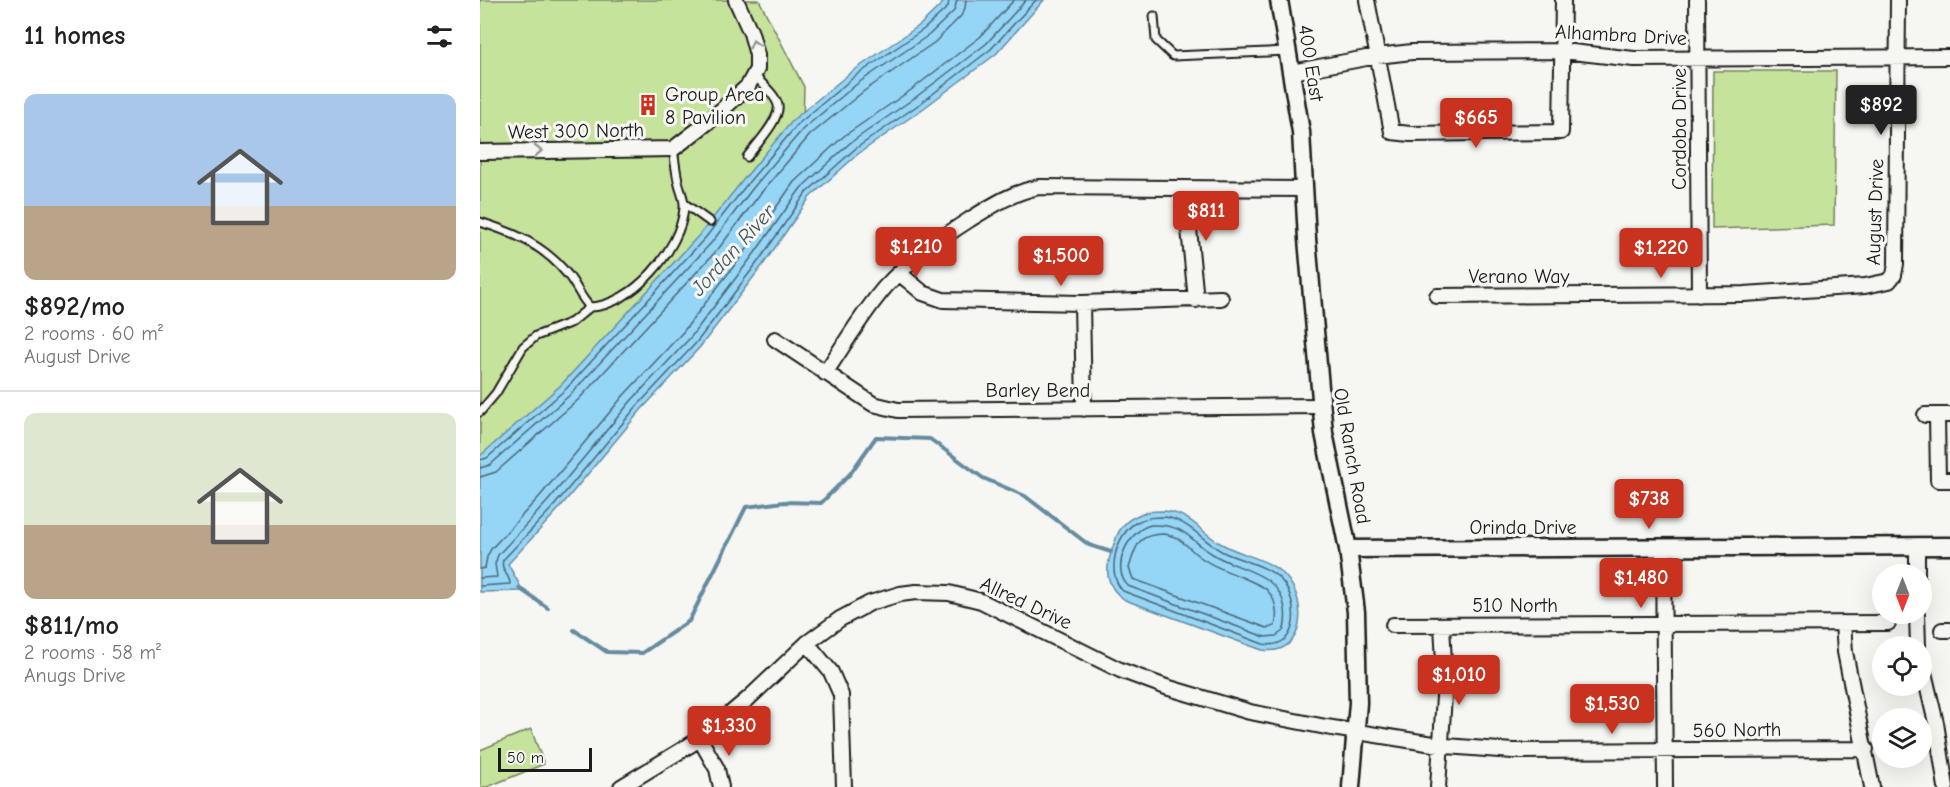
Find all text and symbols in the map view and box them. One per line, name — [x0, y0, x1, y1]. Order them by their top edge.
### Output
icon: filters — [423, 20, 456, 53]
street label: Alhambra Drive — [1555, 20, 1687, 50]
text: 11 homes — [24, 21, 125, 51]
street label: 400 East — [1294, 23, 1329, 104]
one-way arrow — [749, 39, 762, 49]
street label: Cordoba Drive — [1668, 68, 1691, 190]
place label: Group Area 8 Pavilion — [665, 83, 765, 129]
pin: $892 — [1845, 85, 1917, 136]
building icon: Group Area 8 Pavilion — [636, 93, 660, 117]
text: $892 — [1860, 93, 1902, 116]
pin: $665 — [1440, 98, 1512, 149]
text: $665 — [1454, 106, 1498, 129]
street label: West 300 North — [508, 118, 644, 144]
icon: home — [186, 133, 294, 241]
one-way arrow — [534, 145, 543, 157]
street label: August Drive — [1862, 158, 1888, 266]
pin: $811 — [1170, 191, 1242, 242]
water label: Jordan River — [685, 198, 781, 301]
text: $811 — [1187, 199, 1225, 222]
pin: $1,210 — [867, 227, 965, 278]
pin: $1,220 — [1612, 228, 1710, 279]
text: $1,210 — [890, 235, 942, 258]
pin: $1,500 — [1012, 236, 1110, 287]
text: $1,220 — [1633, 236, 1689, 259]
text: $1,500 — [1032, 244, 1090, 267]
street label: Verano Way — [1469, 265, 1570, 288]
text: $892/mo — [24, 292, 125, 322]
text: 2 rooms · 60 m² — [24, 322, 163, 345]
text: August Drive — [24, 345, 130, 368]
street label: Barley Bend — [986, 379, 1090, 402]
street label: Old Ranch Road — [1329, 386, 1375, 526]
icon: home — [186, 452, 294, 560]
pin: $738 — [1613, 479, 1685, 530]
text: $738 — [1628, 487, 1670, 510]
street label: Orinda Drive — [1469, 516, 1577, 539]
pin: $1,480 — [1592, 558, 1690, 609]
north arrow — [1872, 564, 1932, 624]
map controls — [1872, 564, 1932, 768]
text: $1,480 — [1614, 566, 1668, 589]
street label: Allred Drive — [977, 572, 1075, 634]
street label: 510 North — [1472, 594, 1558, 617]
text: $811/mo — [24, 611, 119, 641]
button: locate — [1872, 636, 1932, 696]
text: 2 rooms · 58 m² — [24, 641, 161, 664]
pin: $1,010 — [1410, 655, 1508, 706]
text: $1,010 — [1432, 663, 1486, 686]
text: Anugs Drive — [24, 664, 126, 687]
pin: $1,530 — [1563, 684, 1661, 735]
text: $1,530 — [1584, 692, 1640, 715]
pin: $1,330 — [680, 706, 778, 757]
button: layers — [1872, 708, 1932, 768]
text: $1,330 — [702, 714, 756, 737]
street label: 560 North — [1692, 718, 1782, 742]
scale bar — [498, 745, 592, 772]
text: 50 m — [507, 749, 544, 767]

